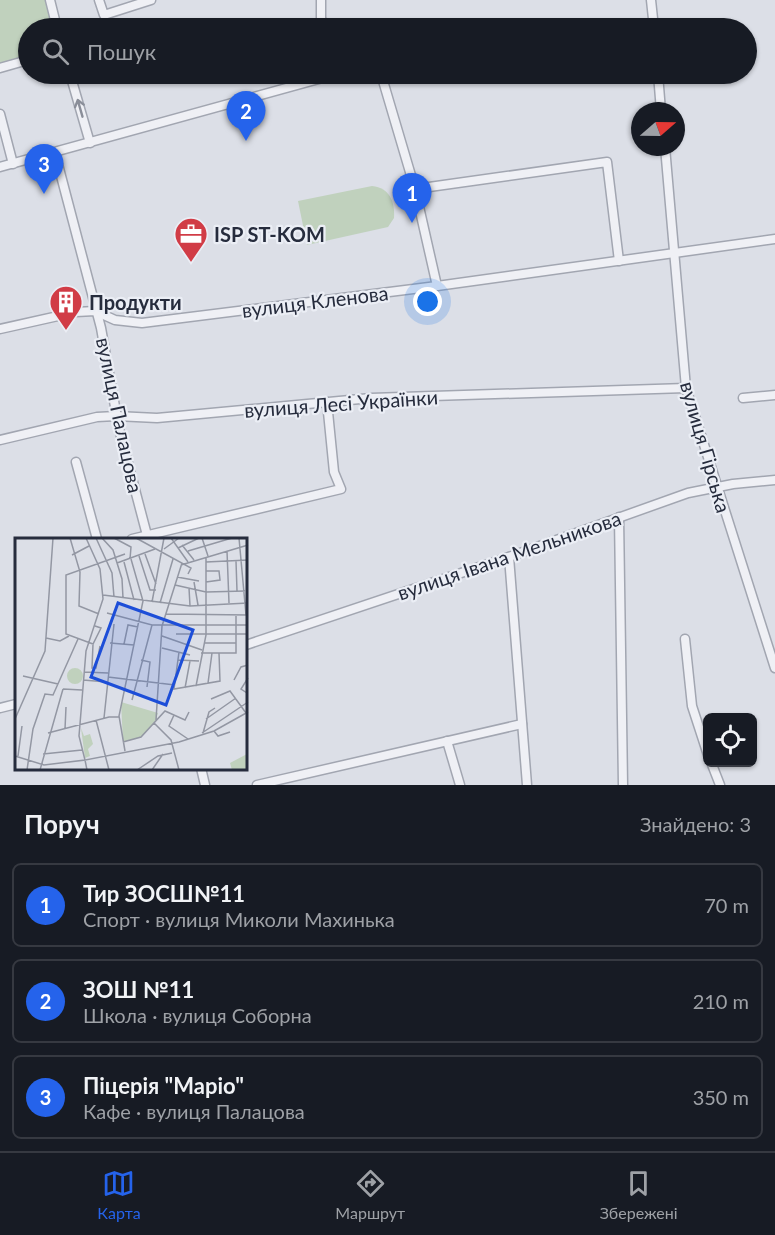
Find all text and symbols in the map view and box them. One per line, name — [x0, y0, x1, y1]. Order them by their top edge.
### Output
search box — [18, 18, 757, 84]
icon: search — [39, 35, 72, 68]
text: Пошук — [87, 38, 156, 65]
pin: 2 — [226, 92, 266, 141]
one-way arrow — [74, 99, 85, 118]
north arrow — [631, 102, 685, 156]
pin: 3 — [24, 144, 63, 194]
pin: 1 — [392, 174, 432, 223]
office icon: ISP ST-KOM — [173, 216, 209, 263]
place label: ISP ST-KOM — [214, 222, 325, 246]
street label: вулиця Кленова — [240, 280, 390, 322]
building icon: Продукти — [48, 284, 84, 331]
your location — [413, 287, 442, 316]
place label: Продукти — [89, 290, 182, 314]
street label: вулиця Палацова — [92, 335, 148, 495]
street label: вулиця Гірська — [676, 379, 736, 515]
street label: вулиця Лесі Українки — [243, 384, 439, 422]
street label: вулиця Івана Мельникова — [394, 505, 624, 605]
inset map — [15, 538, 248, 770]
map controls — [703, 713, 757, 767]
button: locate — [703, 713, 757, 767]
text: Поруч — [24, 808, 100, 840]
text: Знайдено: 3 — [640, 812, 751, 836]
text: Тир ЗОСШ№11 — [83, 880, 245, 907]
text: 1 — [40, 893, 51, 917]
text: 70 m — [704, 893, 749, 917]
text: Спорт · вулиця Миколи Махинька — [83, 907, 395, 931]
text: ЗОШ №11 — [83, 976, 194, 1003]
text: 2 — [40, 989, 51, 1013]
text: 210 m — [693, 989, 749, 1013]
text: Школа · вулиця Соборна — [83, 1003, 312, 1027]
text: Піцерія "Маріо" — [83, 1072, 244, 1099]
text: 3 — [40, 1085, 51, 1109]
text: 350 m — [693, 1085, 749, 1109]
text: Кафе · вулиця Палацова — [83, 1099, 305, 1123]
tab: Карта — [97, 1167, 141, 1222]
tab: Маршрут — [335, 1167, 405, 1222]
tab: Збережені — [600, 1167, 678, 1222]

